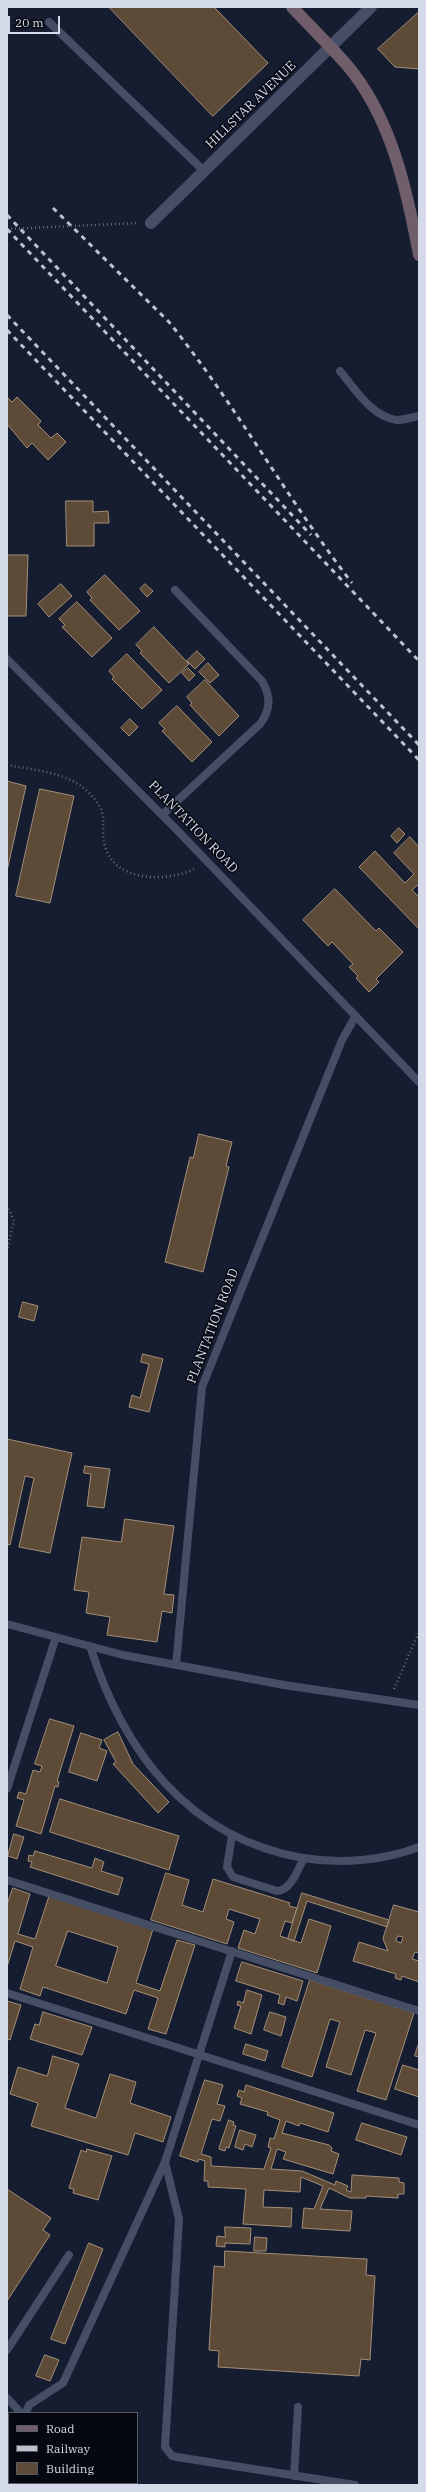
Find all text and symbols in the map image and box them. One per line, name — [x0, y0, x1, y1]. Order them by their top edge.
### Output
scale bar — [10, 8, 62, 34]
text: 20 m — [15, 15, 44, 30]
street label: HILLSTAR AVENUE — [203, 58, 299, 152]
street label: PLANTATION ROAD — [145, 778, 241, 876]
street label: PLANTATION ROAD — [184, 1266, 242, 1386]
legend — [8, 2412, 138, 2484]
text: Road — [46, 2421, 75, 2436]
text: Railway — [46, 2441, 90, 2456]
text: Building — [46, 2461, 94, 2476]

